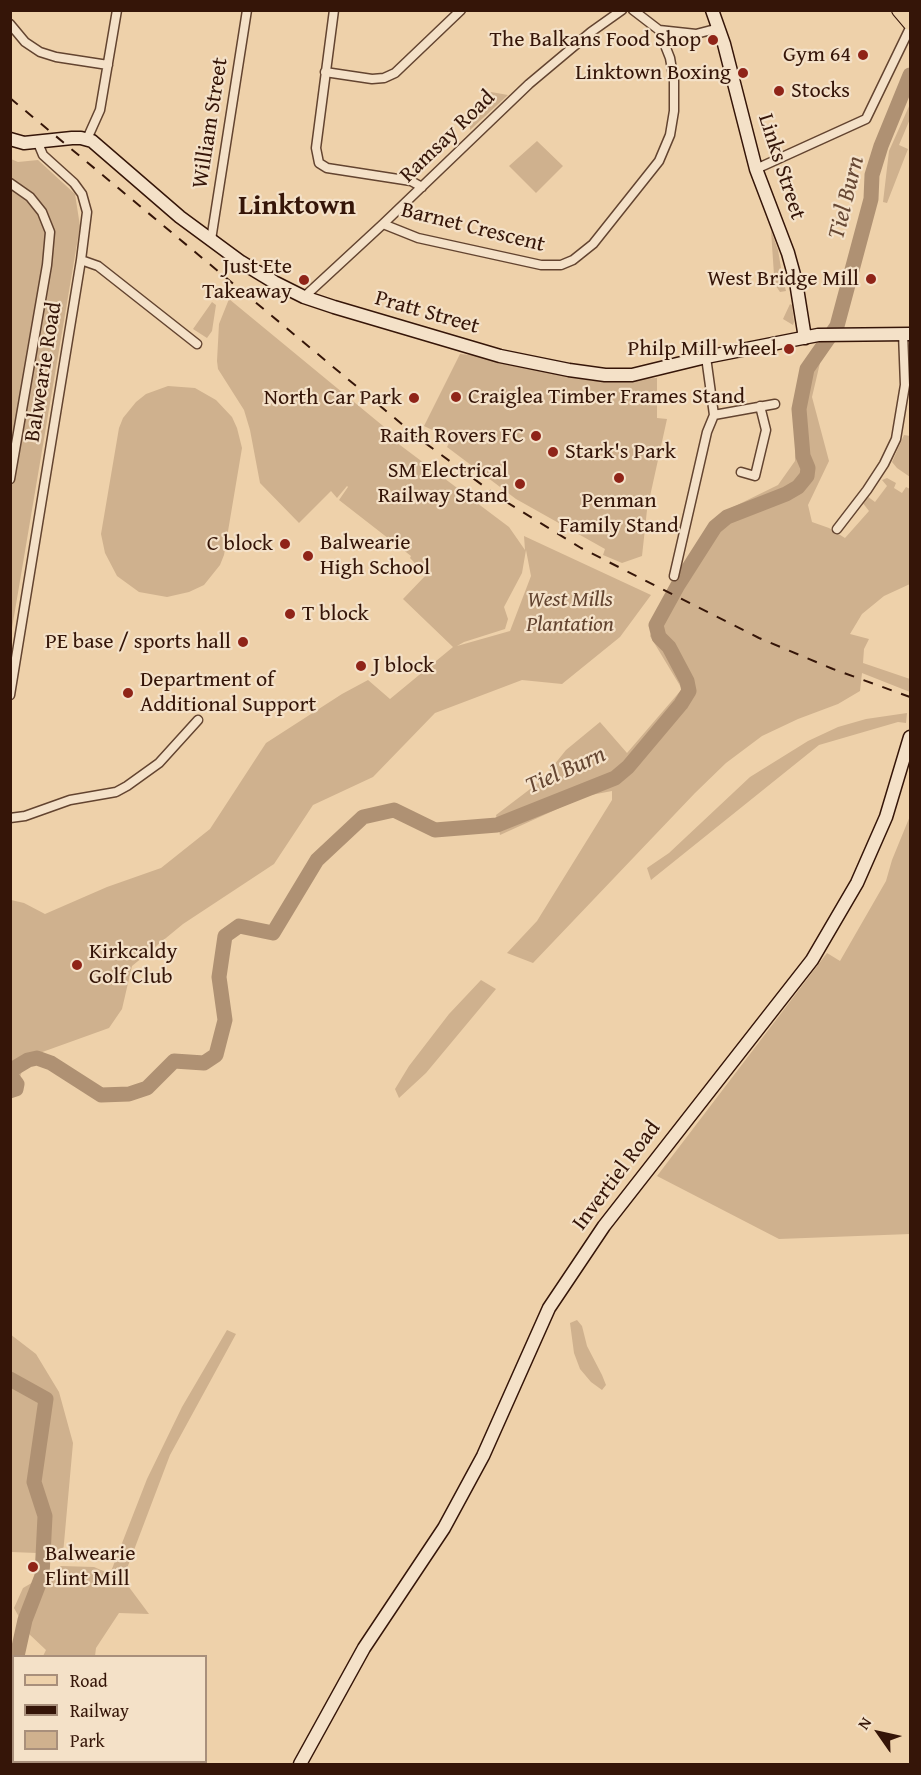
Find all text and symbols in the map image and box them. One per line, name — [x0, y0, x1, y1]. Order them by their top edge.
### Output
place label: The Balkans Food Shop — [489, 27, 701, 53]
marker: The Balkans Food Shop — [706, 33, 720, 47]
place label: Gym 64 — [783, 42, 851, 68]
marker: Gym 64 — [856, 48, 870, 62]
street label: William Street — [188, 56, 234, 190]
place label: Linktown Boxing — [575, 60, 731, 86]
marker: Linktown Boxing — [736, 66, 750, 80]
place label: Stocks — [791, 78, 850, 104]
marker: Stocks — [772, 84, 786, 98]
street label: Ramsay Road — [395, 85, 501, 189]
street label: Links Street — [752, 111, 810, 223]
water label: Tiel Burn — [823, 153, 871, 243]
district label: Linktown — [238, 190, 356, 224]
street label: Barnet Crescent — [398, 197, 548, 259]
place label: Just Ete Takeaway — [202, 254, 292, 306]
place label: West Bridge Mill — [707, 266, 859, 292]
marker: West Bridge Mill — [864, 272, 878, 286]
marker: Just Ete Takeaway — [297, 273, 311, 287]
street label: Pratt Street — [372, 286, 482, 340]
street label: Balwearie Road — [20, 300, 68, 444]
place label: Philp Mill wheel — [628, 336, 777, 362]
marker: Philp Mill wheel — [782, 342, 796, 356]
place label: Craiglea Timber Frames Stand — [468, 384, 745, 410]
place label: North Car Park — [264, 385, 402, 411]
marker: Craiglea Timber Frames Stand — [449, 390, 463, 404]
marker: North Car Park — [407, 391, 421, 405]
place label: Raith Rovers FC — [380, 423, 524, 449]
marker: Raith Rovers FC — [529, 429, 543, 443]
place label: Stark's Park — [565, 439, 676, 465]
marker: Stark's Park — [546, 445, 560, 459]
place label: SM Electrical Railway Stand — [378, 458, 508, 510]
marker: Penman Family Stand — [612, 471, 626, 485]
marker: SM Electrical Railway Stand — [513, 477, 527, 491]
place label: Penman Family Stand — [559, 488, 679, 540]
place label: Balwearie High School — [320, 530, 430, 582]
place label: C block — [207, 531, 273, 557]
marker: C block — [278, 537, 292, 551]
marker: Balwearie High School — [301, 549, 315, 563]
park label: West Mills Plantation — [526, 587, 614, 638]
place label: T block — [302, 601, 369, 627]
marker: T block — [283, 607, 297, 621]
place label: PE base / sports hall — [45, 629, 231, 655]
marker: PE base / sports hall — [236, 635, 250, 649]
place label: J block — [373, 653, 434, 679]
marker: J block — [354, 659, 368, 673]
place label: Department of Additional Support — [140, 667, 316, 718]
marker: Department of Additional Support — [121, 686, 135, 700]
water label: Tiel Burn — [521, 741, 611, 801]
place label: Kirkcaldy Golf Club — [89, 939, 177, 990]
marker: Kirkcaldy Golf Club — [70, 958, 84, 972]
street label: Invertiel Road — [567, 1116, 667, 1236]
place label: Balwearie Flint Mill — [45, 1541, 136, 1592]
marker: Balwearie Flint Mill — [26, 1560, 40, 1574]
legend — [12, 1655, 207, 1763]
text: Road — [70, 1667, 108, 1694]
text: Railway — [70, 1697, 129, 1724]
north arrow — [849, 1703, 909, 1763]
text: N — [851, 1712, 877, 1734]
text: Park — [70, 1727, 105, 1754]

